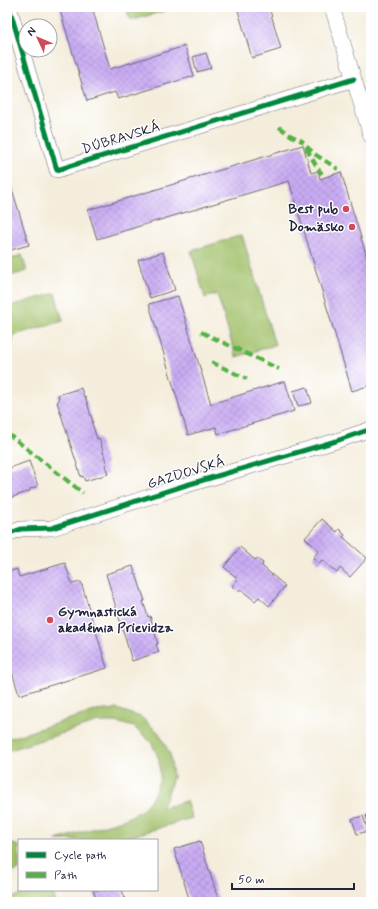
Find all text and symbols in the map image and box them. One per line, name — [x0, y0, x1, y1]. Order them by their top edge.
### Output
north arrow — [18, 18, 58, 58]
text: N — [24, 24, 39, 39]
street label: DÚBRAVSKÁ — [80, 118, 162, 158]
place label: Best pub — [288, 200, 338, 218]
marker: Best pub — [341, 204, 351, 214]
place label: Domäsko — [288, 218, 344, 236]
marker: Domäsko — [347, 222, 357, 232]
street label: GAZDOVSKÁ — [145, 453, 227, 493]
place label: Gymnastická akadémia Prievidza — [58, 603, 174, 637]
marker: Gymnastická akadémia Prievidza — [45, 615, 55, 625]
legend — [18, 839, 158, 891]
text: Cycle path — [54, 848, 106, 864]
scale bar — [232, 865, 354, 891]
text: Path — [54, 868, 77, 884]
text: 50 m — [238, 872, 265, 888]

